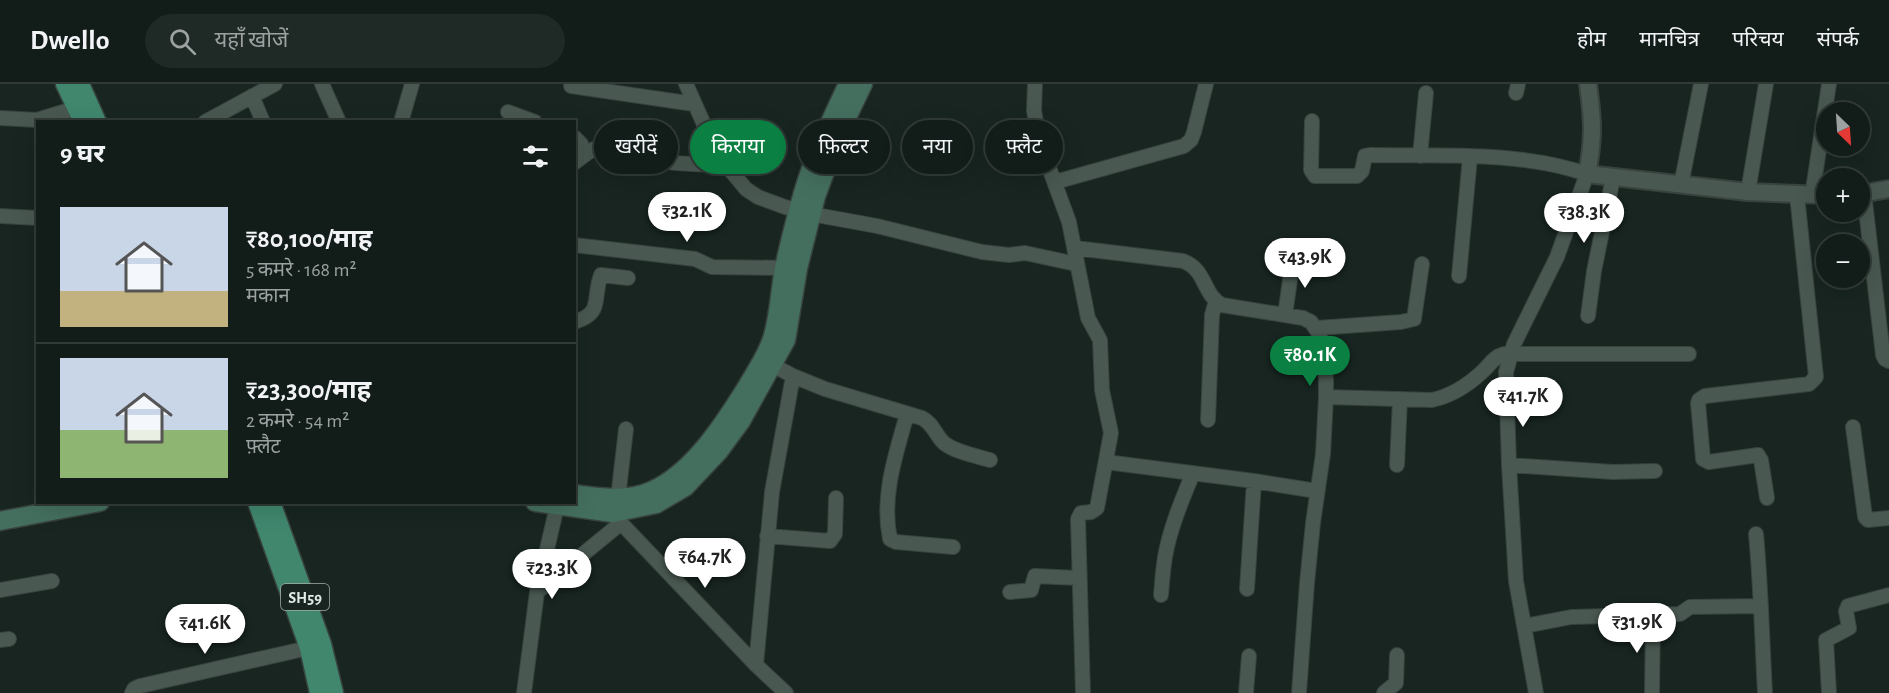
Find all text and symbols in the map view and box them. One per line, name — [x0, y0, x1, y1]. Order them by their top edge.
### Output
search box — [145, 14, 565, 68]
icon: search — [166, 25, 199, 58]
text: Dwello — [30, 27, 109, 55]
text: यहाँ खोजें — [214, 29, 288, 51]
text: होम — [1577, 29, 1606, 50]
text: मानचित्र — [1639, 29, 1699, 50]
text: परिचय — [1732, 29, 1784, 50]
text: संपर्क — [1817, 29, 1859, 50]
north arrow — [1816, 102, 1870, 156]
map controls — [1816, 102, 1870, 288]
chip: खरीदें — [594, 120, 678, 174]
chip: किराया — [690, 120, 786, 174]
chip: फ़िल्टर — [798, 120, 890, 174]
chip: नया — [902, 120, 973, 174]
chip: फ़्लैट — [985, 120, 1063, 174]
icon: filters — [519, 140, 552, 173]
text: 9 घर — [60, 141, 105, 167]
button: + — [1816, 168, 1870, 222]
pin: ₹32.1K — [638, 192, 736, 243]
pin: ₹38.3K — [1535, 193, 1633, 244]
text: ₹32.1K — [662, 201, 712, 221]
text: ₹38.3K — [1558, 202, 1610, 222]
text: ₹80,100/माह — [246, 226, 372, 252]
icon: home — [108, 231, 180, 303]
button: − — [1816, 234, 1870, 288]
pin: ₹43.9K — [1256, 238, 1354, 289]
text: ₹43.9K — [1279, 247, 1331, 267]
text: 5 कमरे · 168 m² — [246, 260, 356, 280]
text: मकान — [246, 286, 290, 306]
pin: ₹80.1K — [1261, 336, 1359, 387]
text: ₹80.1K — [1284, 345, 1336, 365]
text: ₹23,300/माह — [246, 377, 371, 403]
pin: ₹41.7K — [1474, 377, 1572, 428]
icon: home — [108, 382, 180, 454]
text: ₹41.7K — [1498, 386, 1548, 406]
text: 2 कमरे · 54 m² — [246, 411, 349, 431]
text: फ़्लैट — [246, 437, 281, 457]
pin: ₹64.7K — [656, 538, 754, 589]
text: ₹64.7K — [679, 547, 732, 567]
pin: ₹23.3K — [503, 549, 601, 600]
text: ₹23.3K — [526, 558, 578, 578]
road number: SH59 — [281, 584, 329, 610]
pin: ₹31.9K — [1588, 603, 1686, 654]
pin: ₹41.6K — [156, 604, 254, 655]
text: ₹31.9K — [1612, 612, 1662, 632]
text: ₹41.6K — [179, 613, 231, 633]

